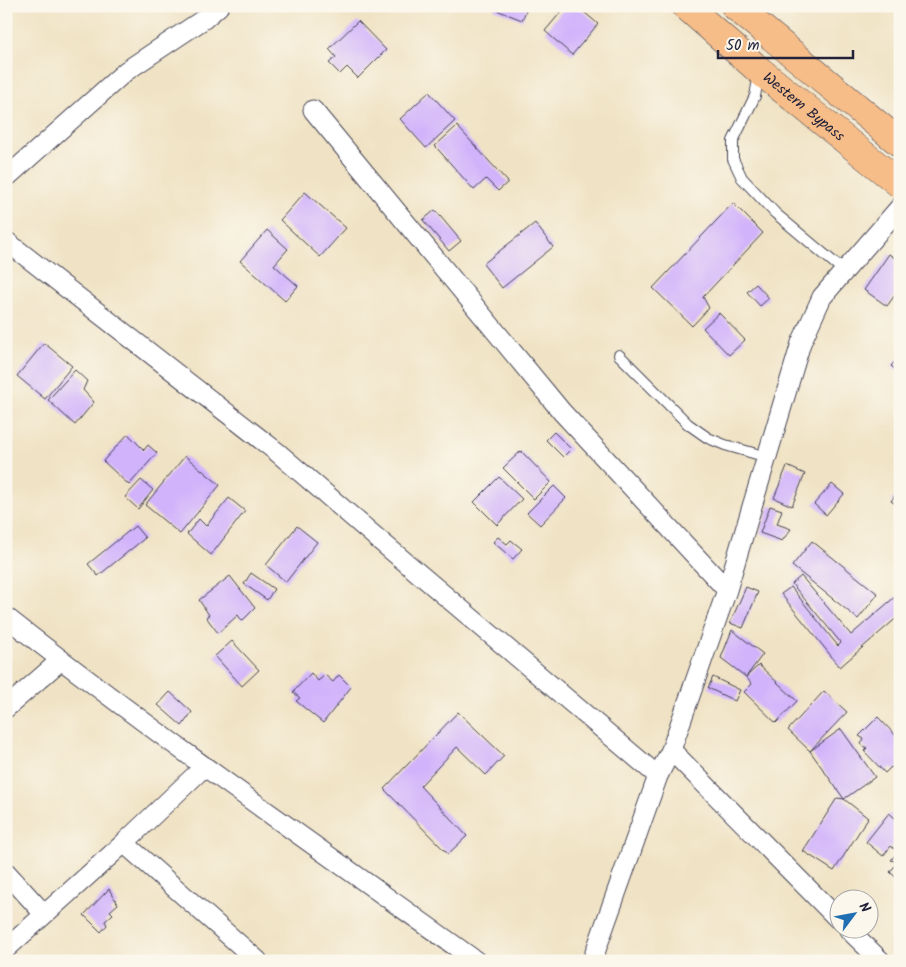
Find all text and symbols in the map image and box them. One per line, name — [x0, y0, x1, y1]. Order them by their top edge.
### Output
scale bar — [718, 28, 854, 60]
text: 50 m — [726, 34, 760, 58]
street label: Western Bypass — [757, 67, 850, 148]
north arrow — [828, 890, 878, 940]
text: N — [853, 898, 876, 917]

